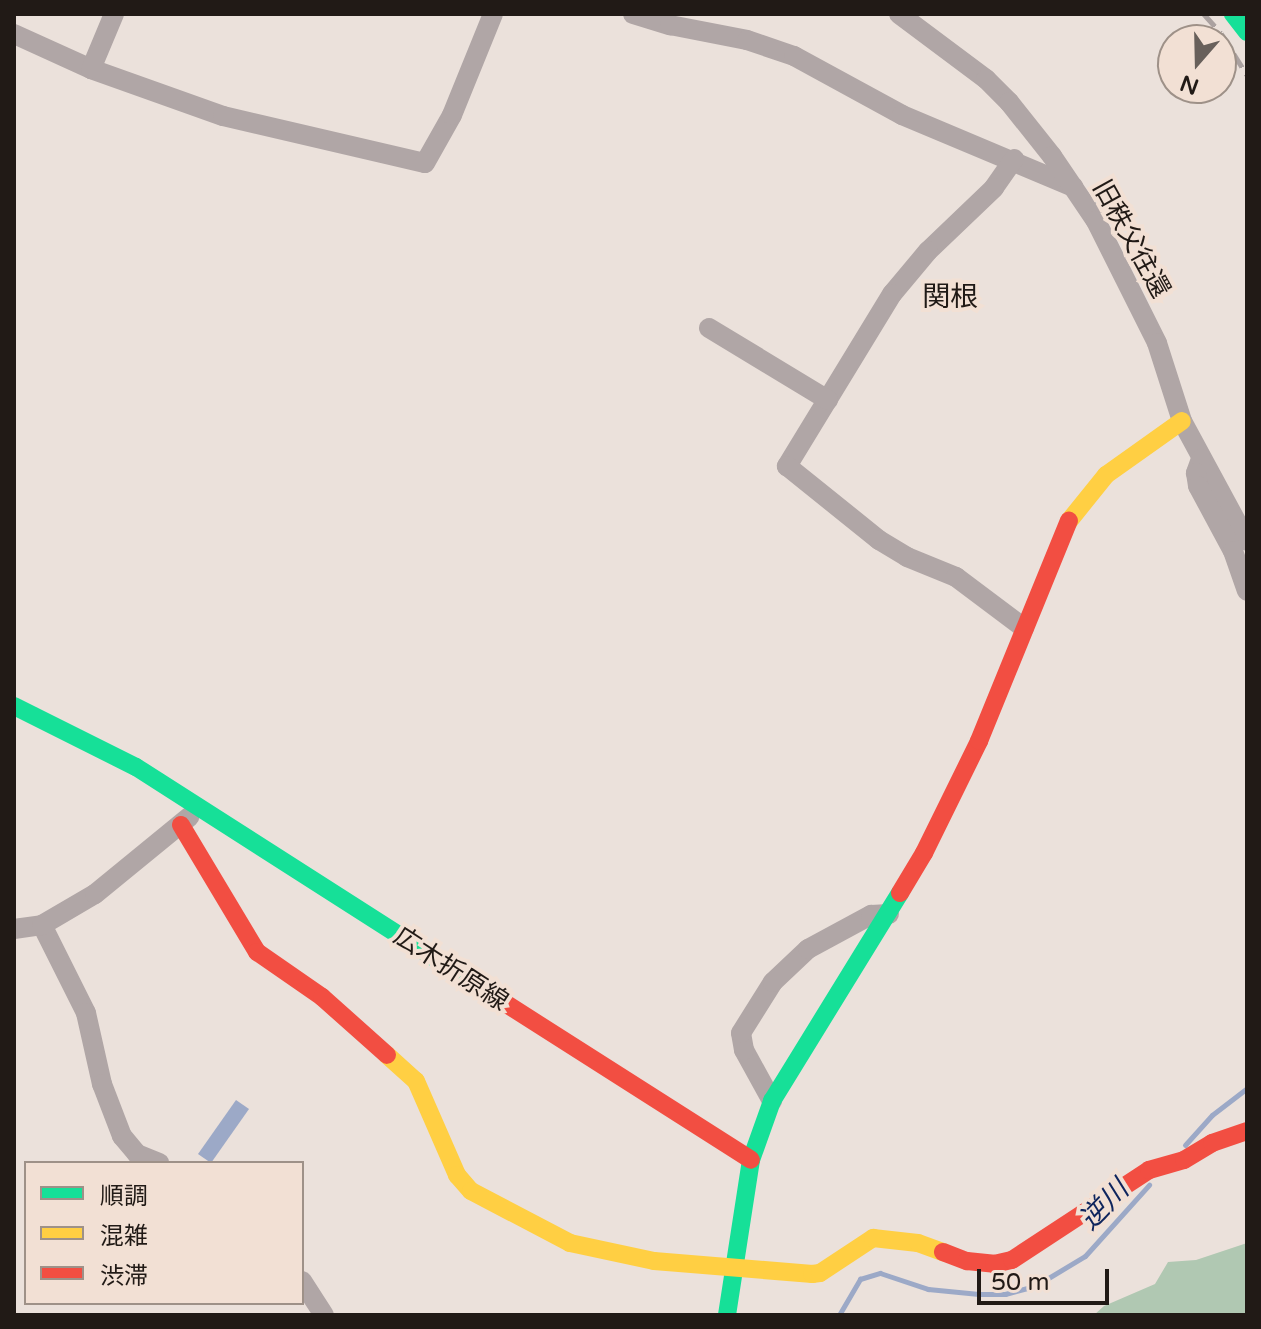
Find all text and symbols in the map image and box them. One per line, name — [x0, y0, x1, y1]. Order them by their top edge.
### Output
north arrow — [1157, 24, 1237, 104]
text: N — [1177, 69, 1202, 100]
street label: 旧秩父往還 — [1086, 175, 1176, 303]
district label: 関根 — [922, 280, 978, 314]
street label: 広木折原線 — [388, 921, 514, 1017]
legend — [24, 1161, 304, 1305]
water label: 逆川 — [1072, 1173, 1136, 1237]
text: 順調 — [100, 1182, 148, 1211]
text: 混雑 — [100, 1222, 148, 1251]
scale bar — [981, 1253, 1113, 1303]
text: 渋滞 — [100, 1262, 148, 1291]
text: 50 m — [991, 1268, 1049, 1297]

